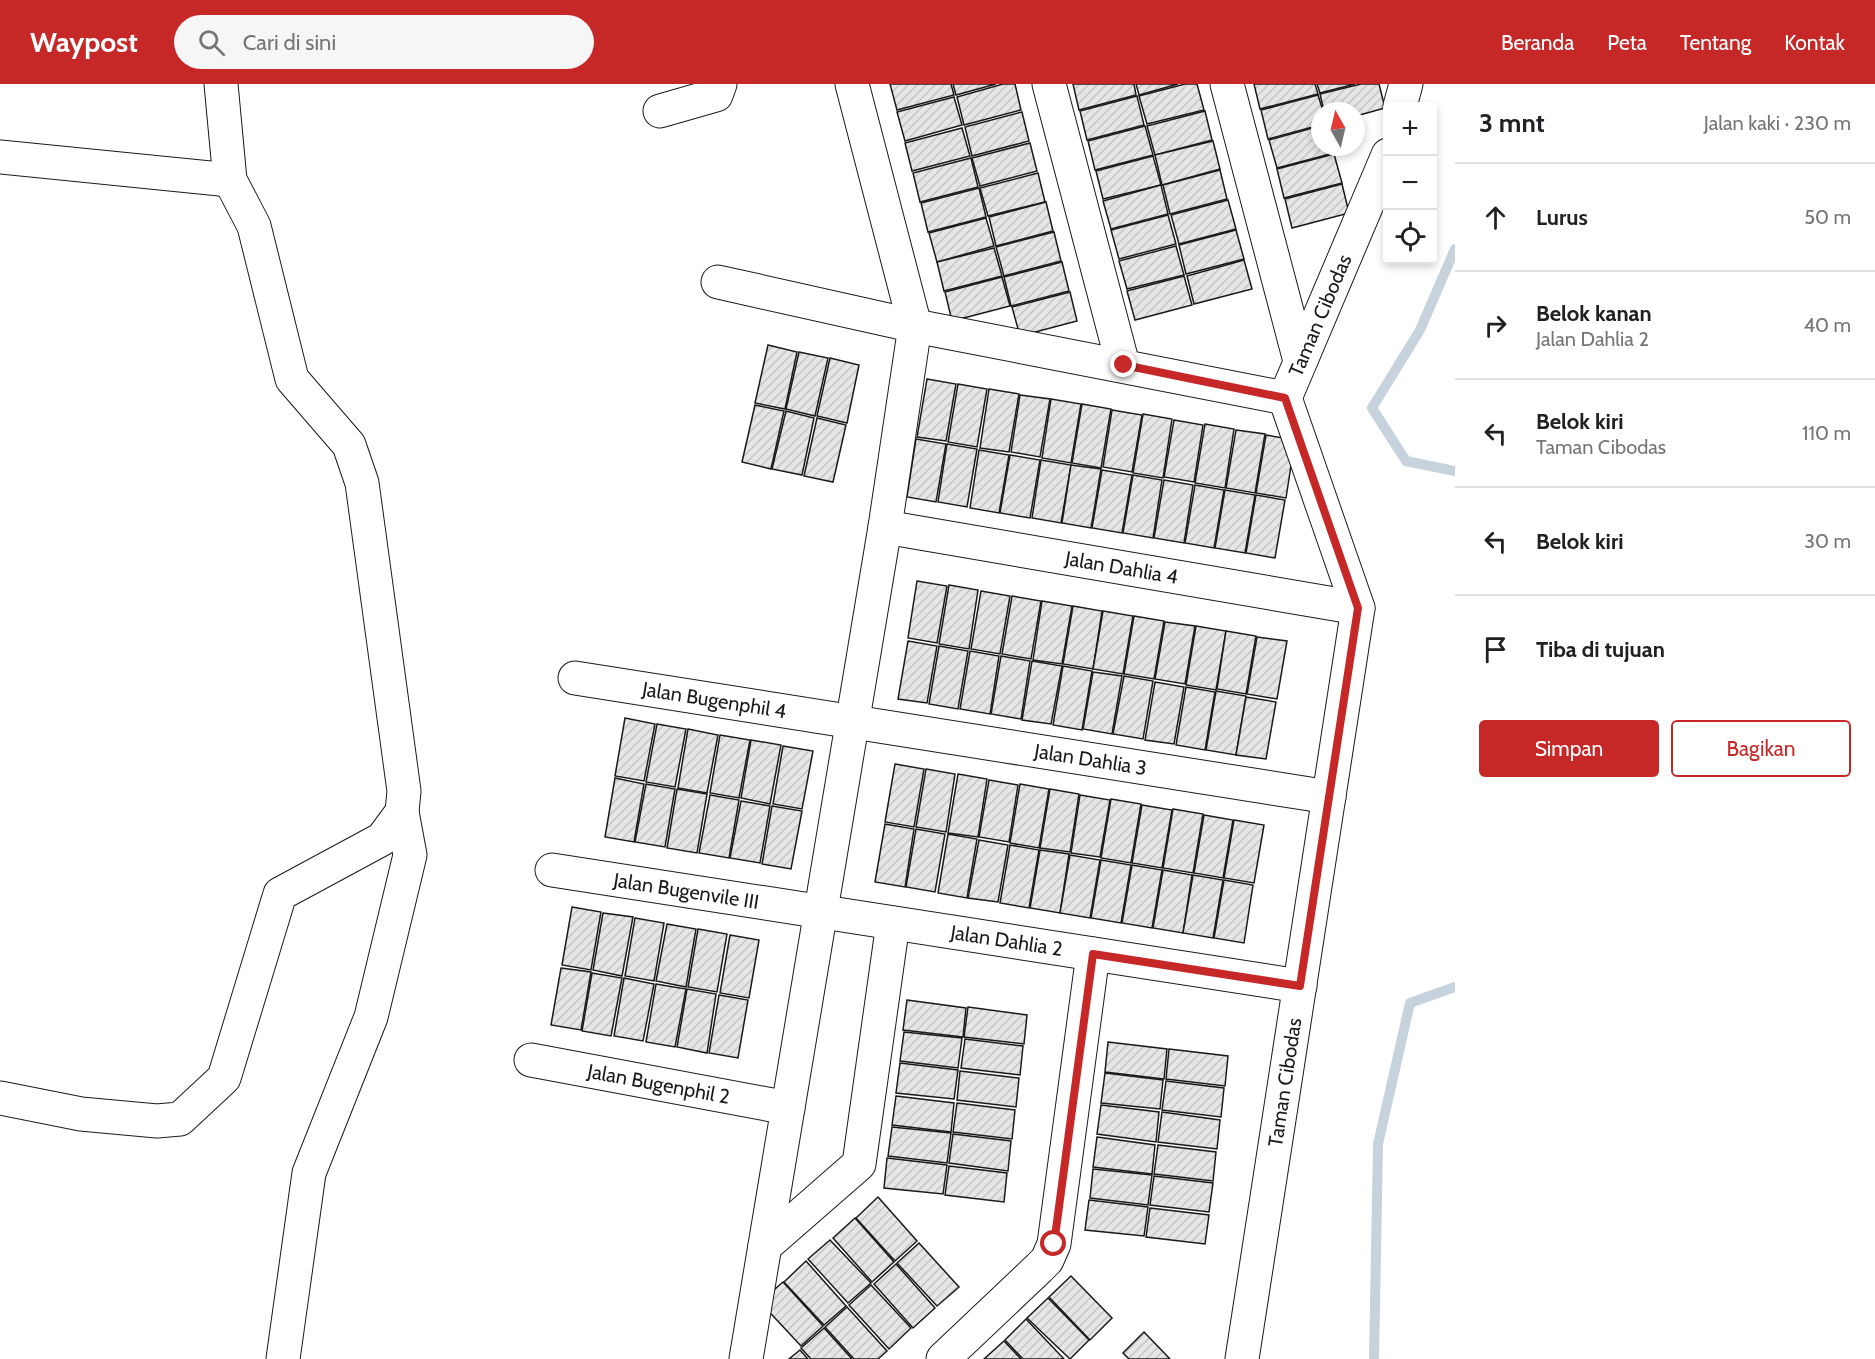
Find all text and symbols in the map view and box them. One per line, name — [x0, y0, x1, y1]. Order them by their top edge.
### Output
search box — [174, 15, 594, 69]
text: Waypost — [30, 25, 138, 59]
icon: search — [195, 26, 228, 59]
text: Cari di sini — [243, 29, 336, 56]
text: Beranda — [1501, 30, 1574, 55]
text: Peta — [1607, 30, 1647, 55]
text: Tentang — [1680, 30, 1751, 55]
text: Kontak — [1784, 30, 1845, 55]
north arrow — [1311, 102, 1365, 156]
map controls — [1383, 102, 1437, 264]
button: + — [1383, 102, 1437, 156]
text: 3 mnt — [1479, 107, 1545, 139]
text: Jalan kaki · 230 m — [1704, 111, 1851, 135]
button: − — [1383, 156, 1437, 210]
icon: ahead — [1479, 201, 1512, 234]
text: Lurus — [1536, 204, 1588, 231]
text: 50 m — [1804, 205, 1851, 229]
button: locate — [1383, 210, 1437, 264]
street label: Taman Cibodas — [1284, 251, 1356, 380]
text: Belok kanan — [1536, 300, 1652, 327]
icon: right — [1479, 309, 1512, 342]
text: 40 m — [1803, 313, 1851, 337]
text: Jalan Dahlia 2 — [1536, 327, 1649, 351]
route end — [1110, 351, 1136, 377]
text: Belok kiri — [1536, 408, 1623, 435]
icon: left — [1479, 417, 1512, 450]
text: 110 m — [1802, 421, 1851, 445]
text: Taman Cibodas — [1536, 435, 1666, 459]
icon: left — [1479, 525, 1512, 558]
text: Belok kiri — [1536, 528, 1623, 555]
text: 30 m — [1804, 529, 1851, 553]
street label: Jalan Dahlia 4 — [1062, 546, 1180, 589]
icon: arrive — [1479, 633, 1512, 666]
text: Tiba di tujuan — [1536, 636, 1665, 663]
street label: Jalan Bugenphil 4 — [640, 677, 788, 723]
button: Simpan — [1479, 720, 1659, 777]
button: Bagikan — [1671, 720, 1851, 777]
street label: Jalan Dahlia 3 — [1032, 739, 1148, 780]
street label: Jalan Bugenvile III — [611, 868, 761, 914]
street label: Jalan Dahlia 2 — [948, 920, 1064, 961]
street label: Taman Cibodas — [1263, 1016, 1307, 1148]
street label: Jalan Bugenphil 2 — [585, 1059, 732, 1109]
route start — [1040, 1230, 1066, 1256]

